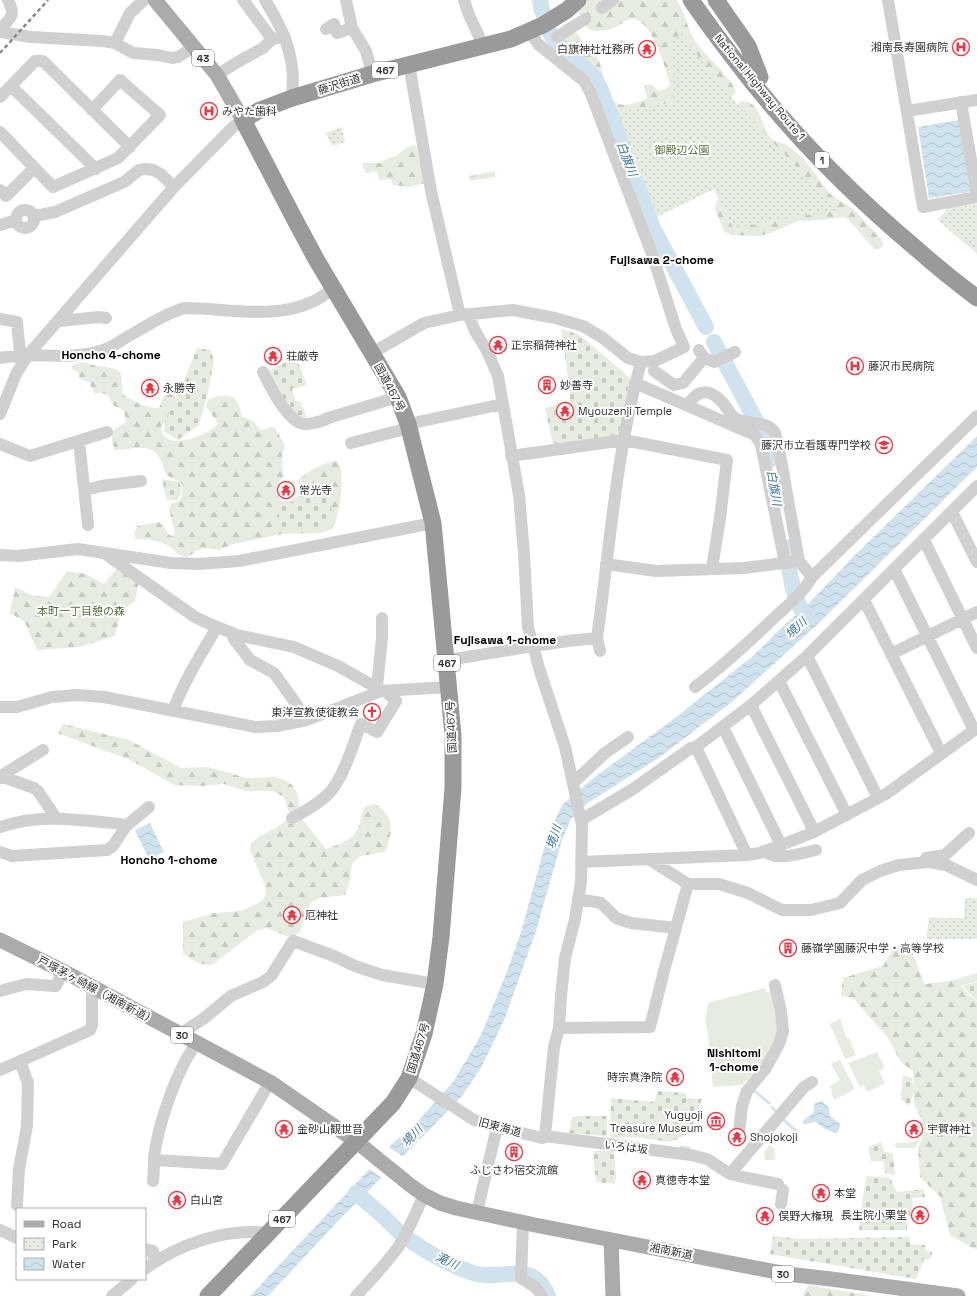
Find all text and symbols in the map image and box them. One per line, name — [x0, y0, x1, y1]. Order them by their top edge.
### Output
street label: National Highway Route 1 — [712, 31, 808, 143]
hospital icon: 湘南長寿園病院 — [951, 37, 971, 57]
temple icon: 白旗神社社務所 — [637, 39, 657, 59]
place label: 湘南長寿園病院 — [871, 40, 948, 54]
place label: 白旗神社社務所 — [557, 42, 635, 56]
road number: 43 — [192, 50, 214, 66]
road number: 467 — [372, 62, 398, 78]
street label: 藤沢街道 — [316, 71, 362, 97]
hospital icon: みやた歯科 — [199, 101, 219, 121]
place label: みやた歯科 — [222, 104, 277, 118]
water label: 白旗川 — [613, 139, 642, 181]
park label: 御殿辺公園 — [654, 143, 710, 157]
road number: 1 — [815, 152, 829, 168]
district label: Fujisawa 2-chome — [610, 252, 714, 268]
temple icon: 正宗稲荷神社 — [488, 335, 508, 355]
place label: 正宗稲荷神社 — [511, 338, 577, 352]
temple icon: 荘厳寺 — [263, 346, 283, 366]
district label: Honcho 4-chome — [61, 347, 161, 363]
place label: 荘厳寺 — [286, 349, 319, 363]
hospital icon: 藤沢市民病院 — [845, 356, 865, 376]
place label: 藤沢市民病院 — [868, 359, 934, 373]
street label: 国道467号 — [371, 360, 409, 414]
building icon: 妙善寺 — [537, 375, 557, 395]
temple icon: 永勝寺 — [140, 378, 160, 398]
place label: 妙善寺 — [560, 378, 593, 392]
place label: 永勝寺 — [163, 381, 196, 395]
temple icon: Myouzenji Temple — [555, 401, 575, 421]
place label: Myouzenji Temple — [578, 404, 672, 418]
school or university icon: 藤沢市立看護専門学校 — [874, 435, 894, 455]
place label: 藤沢市立看護専門学校 — [761, 438, 871, 452]
water label: 白旗川 — [763, 469, 785, 509]
temple icon: 常光寺 — [276, 480, 296, 500]
place label: 常光寺 — [299, 483, 332, 497]
park label: 本町一丁目憩の森 — [37, 604, 125, 618]
water label: 境川 — [782, 613, 812, 642]
district label: Fujisawa 1-chome — [454, 632, 556, 648]
road number: 467 — [434, 655, 460, 671]
street label: 国道467号 — [443, 700, 459, 754]
church icon: 東洋宣教使徒教会 — [362, 702, 382, 722]
place label: 東洋宣教使徒教会 — [271, 705, 359, 719]
water label: 境川 — [543, 821, 566, 851]
district label: Honcho 1-chome — [121, 852, 218, 868]
temple icon: 厄神社 — [282, 905, 302, 925]
place label: 厄神社 — [305, 908, 338, 922]
building icon: 藤嶺学園藤沢中学・高等学校 — [778, 938, 798, 958]
place label: 藤嶺学園藤沢中学・高等学校 — [801, 941, 944, 955]
street label: 戸塚茅ヶ崎線（湘南新道） — [35, 953, 159, 1027]
street label: 国道467号 — [404, 1021, 432, 1075]
road number: 30 — [171, 1027, 193, 1043]
district label: Nishitomi 1-chome — [707, 1045, 761, 1075]
temple icon: 時宗真浄院 — [665, 1067, 685, 1087]
place label: 時宗真浄院 — [607, 1070, 662, 1084]
place label: Yugyoji Treasure Museum — [610, 1108, 703, 1135]
museum icon: Yugyoji Treasure Museum — [706, 1111, 726, 1131]
street label: 旧東海道 — [477, 1115, 523, 1139]
temple icon: 金砂山観世音 — [274, 1119, 294, 1139]
temple icon: 宇賀神社 — [904, 1119, 924, 1139]
water label: 境川 — [398, 1120, 427, 1150]
place label: 金砂山観世音 — [297, 1122, 363, 1136]
place label: 宇賀神社 — [927, 1122, 971, 1136]
temple icon: Shojokoji — [727, 1127, 747, 1147]
place label: Shojokoji — [750, 1130, 798, 1144]
street label: いろは坂 — [603, 1137, 649, 1157]
building icon: ふじさわ宿交流館 — [504, 1142, 524, 1162]
place label: ふじさわ宿交流館 — [470, 1163, 558, 1177]
temple icon: 真徳寺本堂 — [632, 1170, 652, 1190]
place label: 真徳寺本堂 — [655, 1173, 710, 1187]
temple icon: 本堂 — [811, 1183, 831, 1203]
place label: 本堂 — [834, 1186, 856, 1200]
temple icon: 白山宮 — [167, 1190, 187, 1210]
place label: 白山宮 — [190, 1193, 223, 1207]
temple icon: 長生院小栗堂 — [910, 1205, 930, 1225]
temple icon: 俣野大権現 — [755, 1206, 775, 1226]
legend — [16, 1208, 146, 1280]
place label: 長生院小栗堂 — [841, 1208, 907, 1222]
place label: 俣野大権現 — [778, 1209, 833, 1223]
road number: 467 — [269, 1211, 295, 1227]
text: Road — [52, 1216, 81, 1232]
text: Park — [52, 1236, 77, 1252]
street label: 湘南新道 — [648, 1240, 694, 1262]
water label: 滝川 — [433, 1249, 463, 1274]
text: Water — [52, 1256, 86, 1272]
road number: 30 — [772, 1266, 794, 1282]

